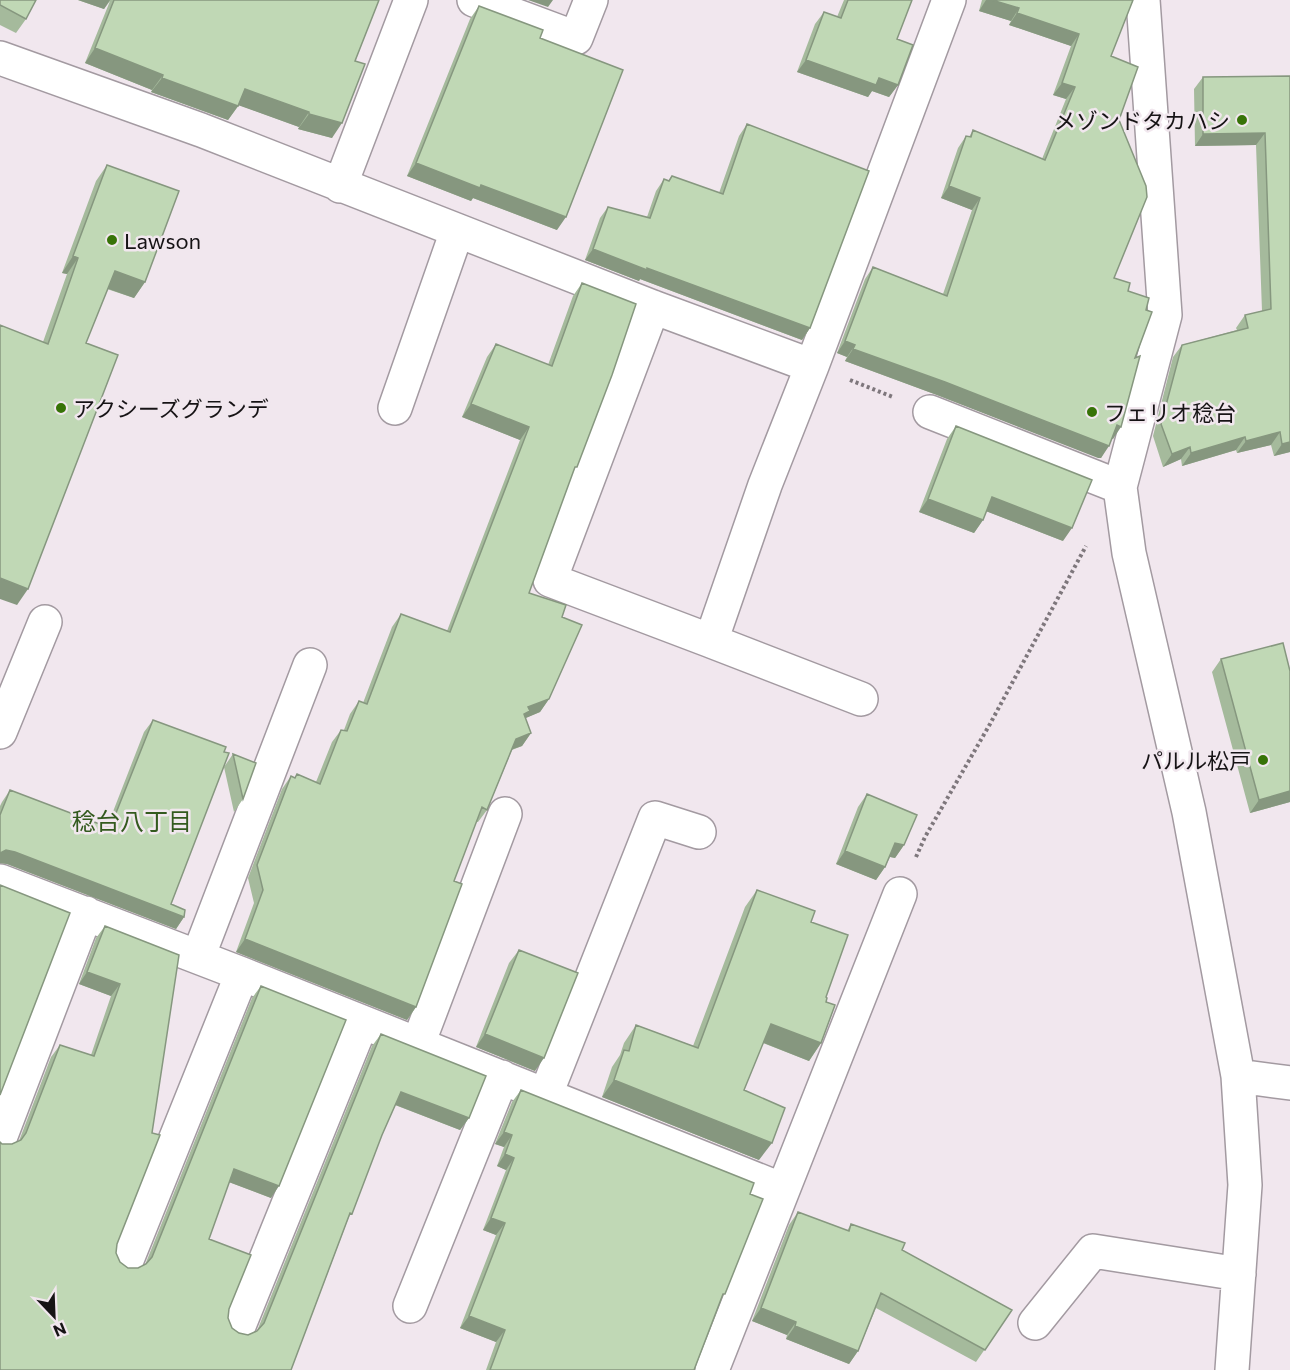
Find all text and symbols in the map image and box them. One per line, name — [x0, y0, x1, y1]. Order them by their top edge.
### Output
place label: メゾンドタカハシ — [1054, 107, 1230, 134]
marker: メゾンドタカハシ — [1235, 113, 1249, 127]
place label: Lawson — [124, 227, 201, 254]
marker: Lawson — [105, 233, 119, 247]
place label: アクシーズグランデ — [73, 395, 269, 422]
place label: フェリオ稔台 — [1104, 399, 1236, 426]
marker: アクシーズグランデ — [54, 401, 68, 415]
marker: フェリオ稔台 — [1085, 405, 1099, 419]
place label: パルル松戸 — [1141, 747, 1251, 774]
marker: パルル松戸 — [1256, 753, 1270, 767]
district label: 稔台八丁目 — [72, 806, 192, 835]
north arrow — [24, 1286, 84, 1346]
text: N — [51, 1319, 69, 1341]

